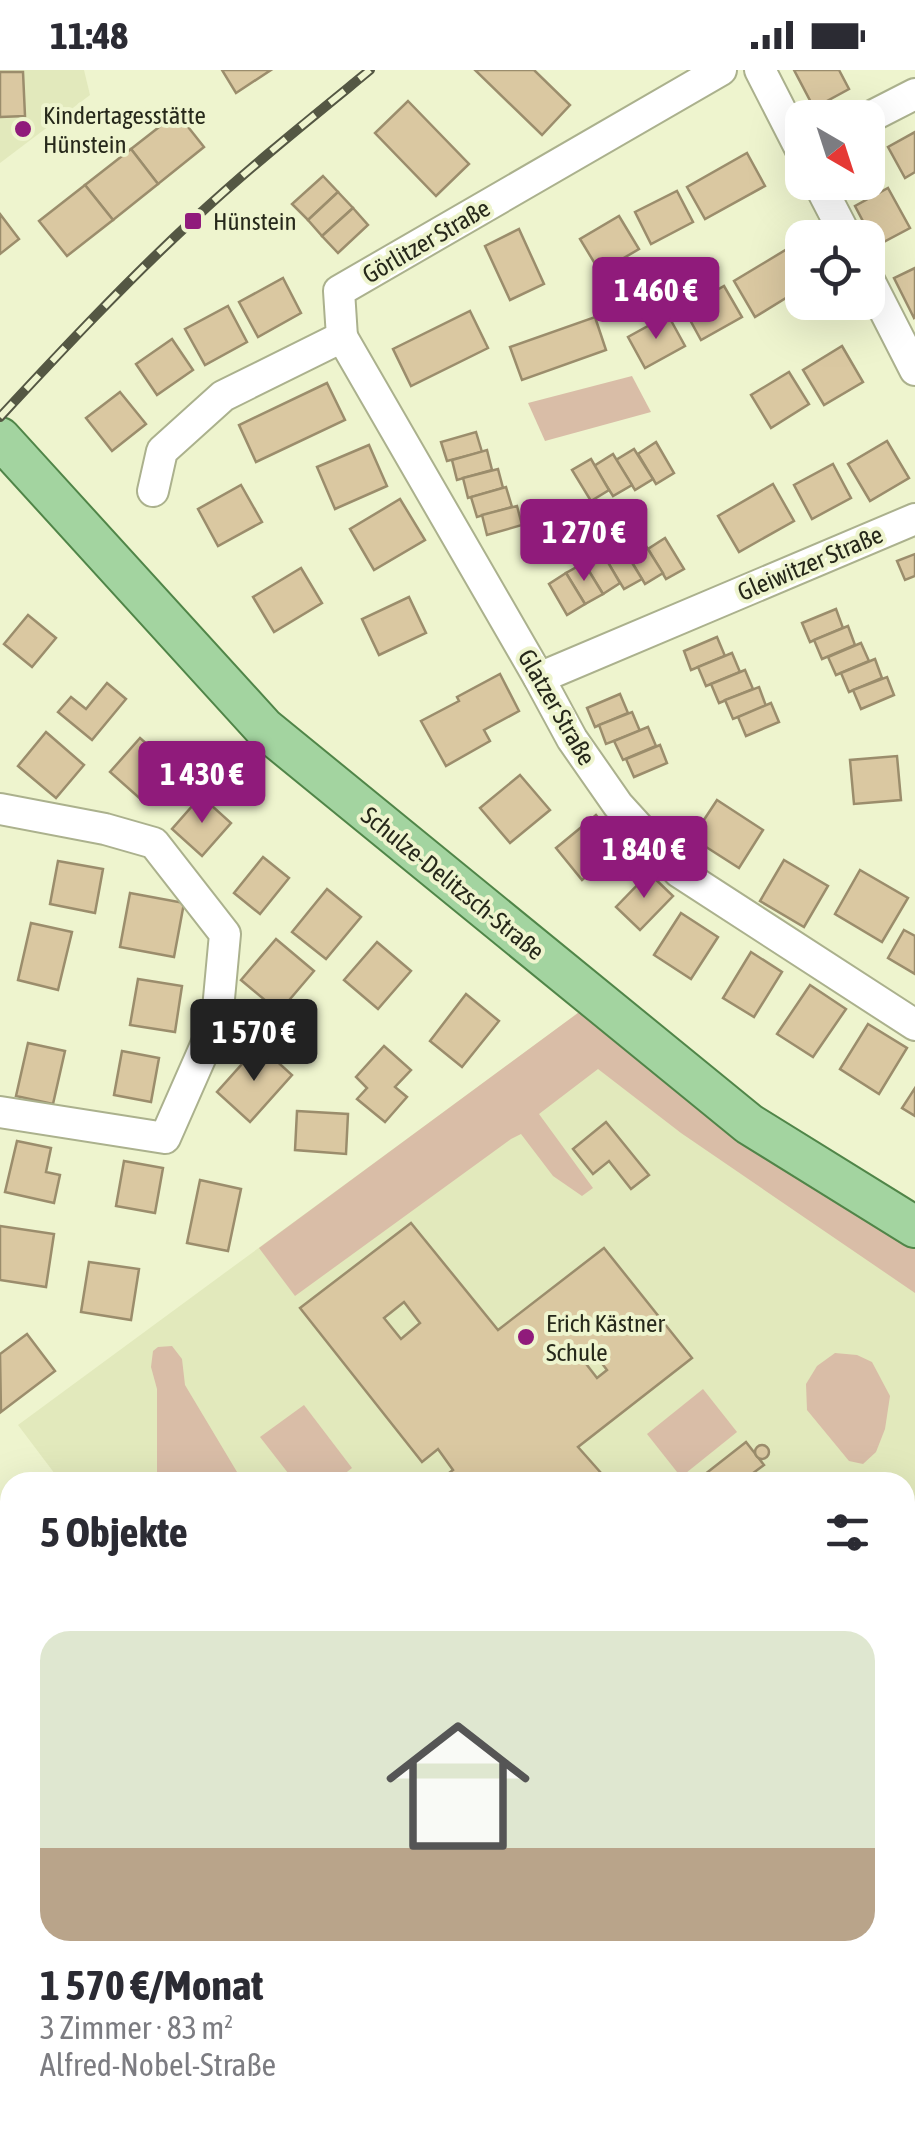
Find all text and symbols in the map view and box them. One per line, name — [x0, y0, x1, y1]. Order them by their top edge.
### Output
text: 11:48 — [50, 14, 128, 57]
north arrow — [785, 100, 885, 200]
map controls — [785, 100, 885, 320]
place label: Kindertagesstätte Hünstein — [43, 101, 206, 158]
marker: Kindertagesstätte Hünstein — [12, 118, 34, 140]
street label: Görlitzer Straße — [357, 193, 495, 289]
place label: Hünstein — [213, 207, 297, 235]
marker: Hünstein — [182, 210, 204, 232]
button: locate — [785, 220, 885, 320]
pin: 1 460 € — [564, 257, 748, 342]
text: 1 460 € — [614, 271, 698, 308]
pin: 1 270 € — [492, 499, 676, 584]
text: 1 270 € — [542, 513, 626, 550]
street label: Gleiwitzer Straße — [733, 520, 887, 606]
street label: Glatzer Straße — [513, 644, 601, 770]
pin: 1 430 € — [110, 741, 294, 826]
text: 1 430 € — [160, 755, 244, 792]
street label: Schulze-Delitzsch-Straße — [356, 801, 550, 965]
pin: 1 840 € — [552, 816, 736, 901]
text: 1 840 € — [602, 830, 686, 867]
pin: 1 570 € — [162, 999, 346, 1084]
text: 1 570 € — [212, 1013, 296, 1050]
place label: Erich Kästner Schule — [546, 1309, 665, 1366]
marker: Erich Kästner Schule — [515, 1326, 537, 1348]
icon: filters — [820, 1505, 875, 1560]
text: 5 Objekte — [40, 1508, 188, 1556]
icon: home — [368, 1696, 548, 1876]
text: 1 570 €/Monat — [40, 1961, 263, 2009]
text: 3 Zimmer · 83 m² — [40, 2009, 233, 2046]
text: Alfred-Nobel-Straße — [40, 2046, 276, 2083]

